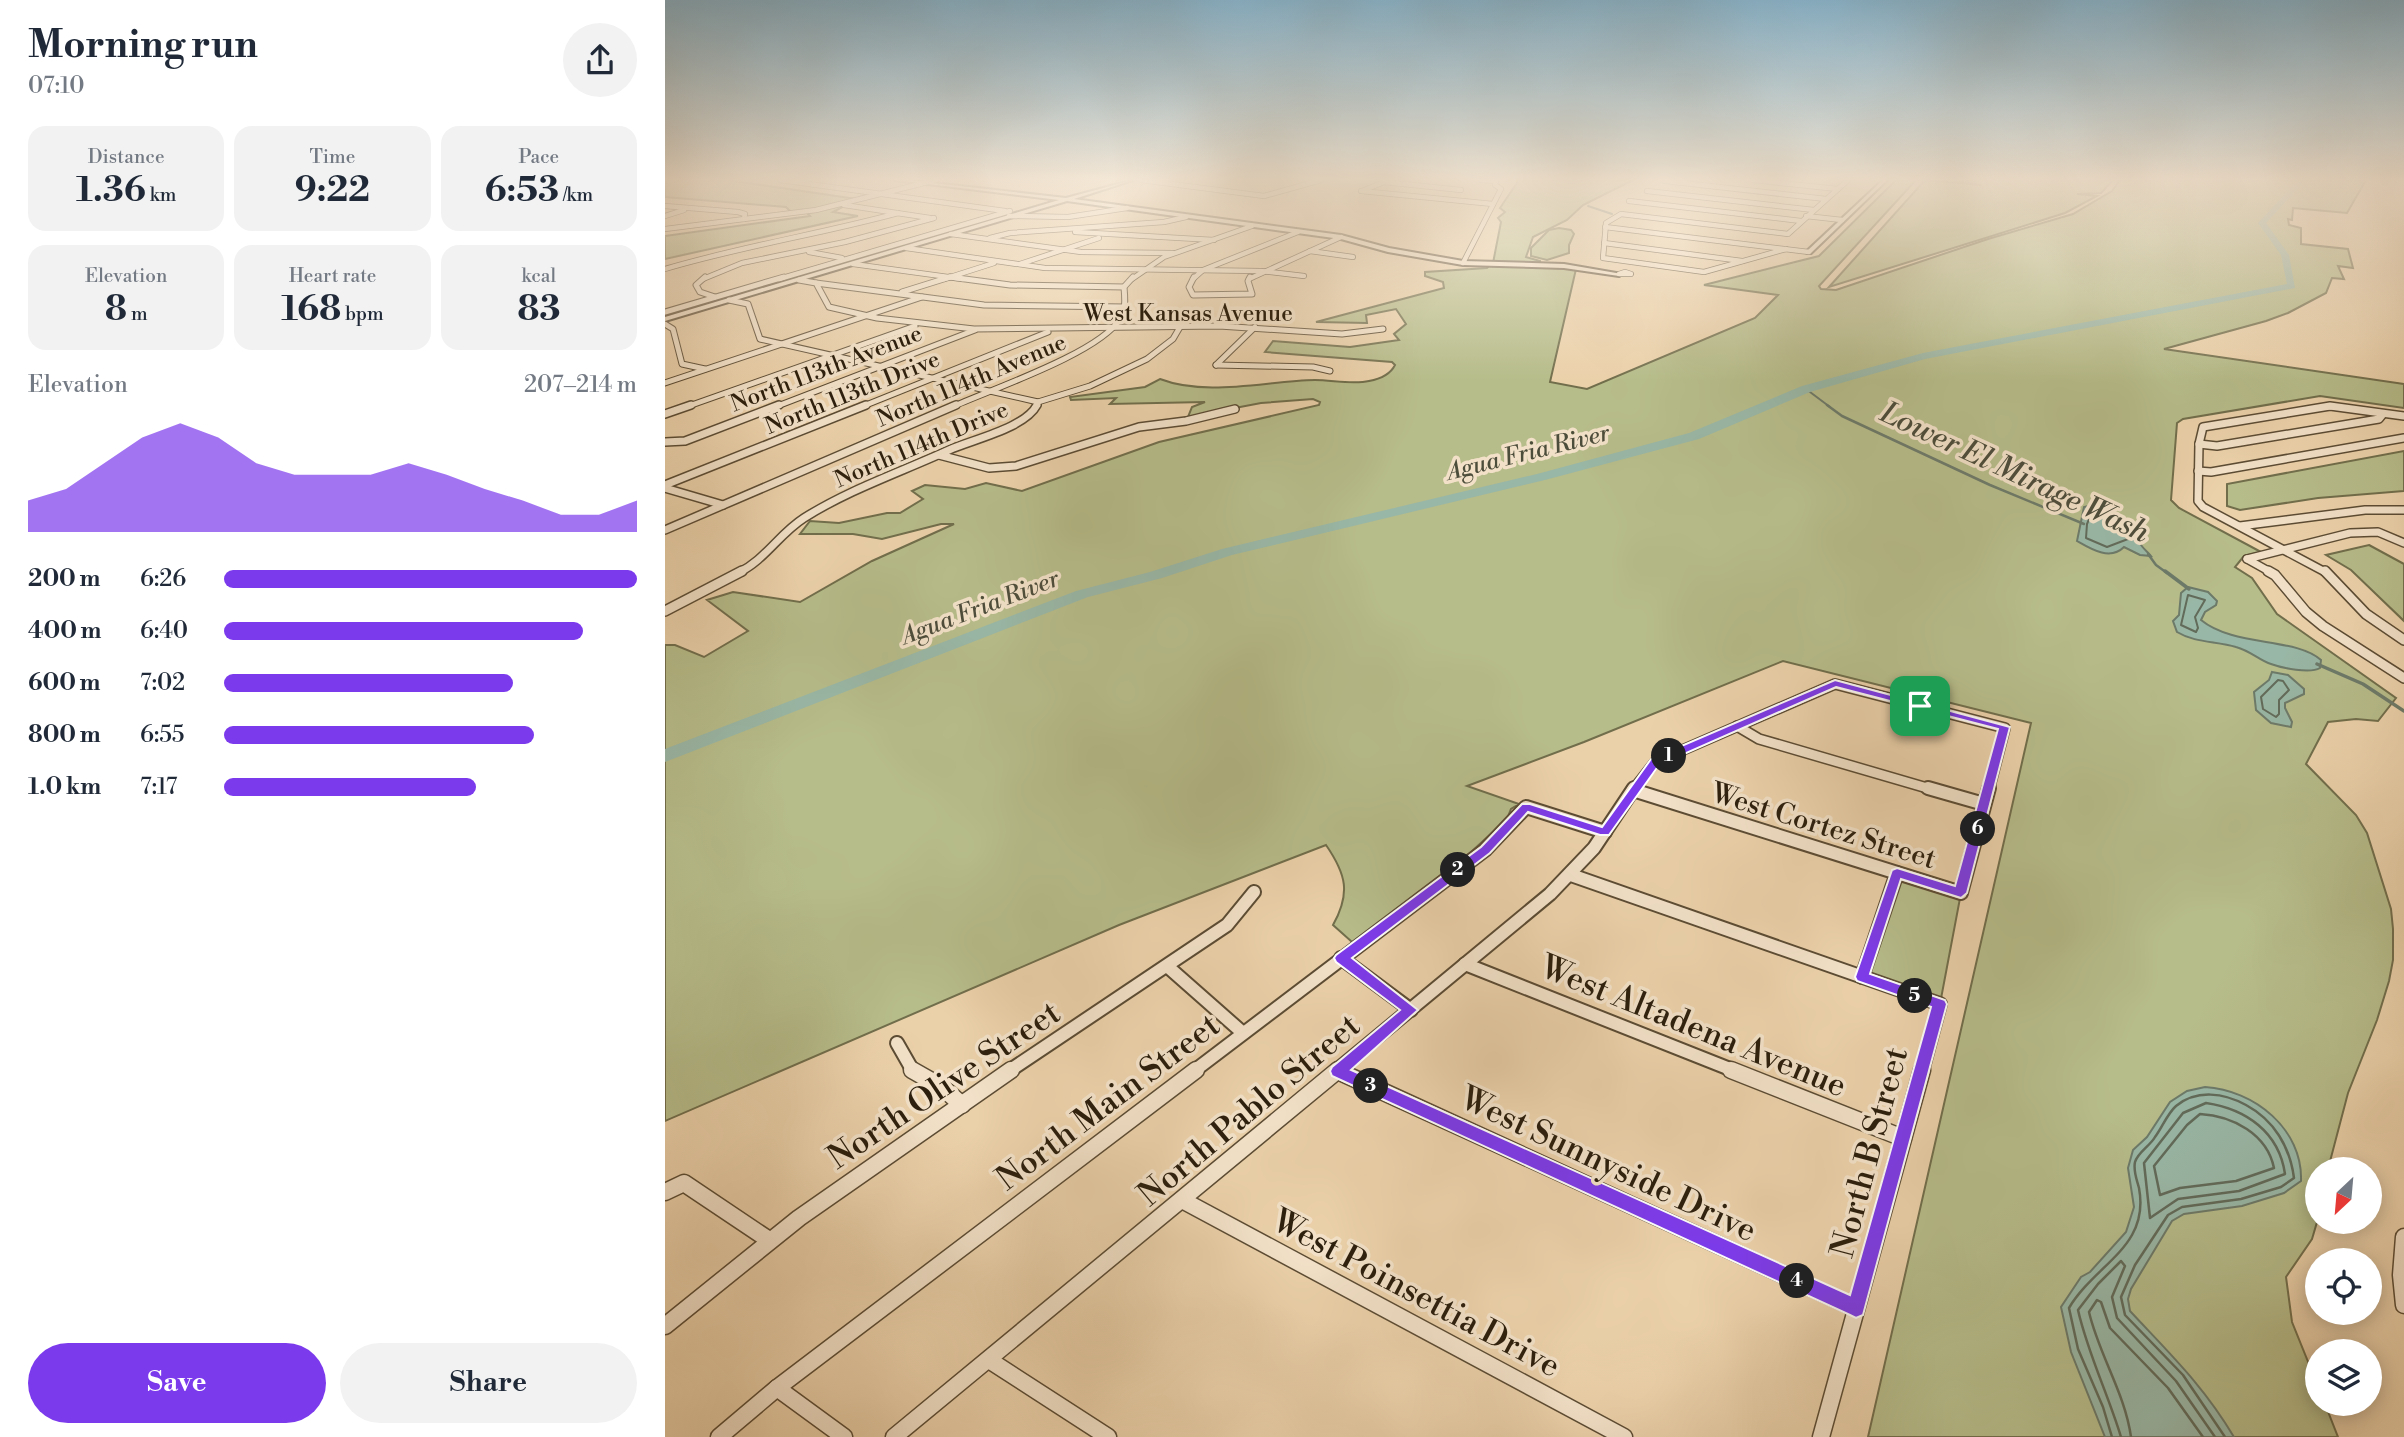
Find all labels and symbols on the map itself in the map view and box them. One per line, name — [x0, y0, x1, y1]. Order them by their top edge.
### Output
street label: West Kansas Avenue — [1082, 300, 1293, 328]
street label: North 113th Avenue — [727, 319, 926, 418]
street label: North 114th Avenue — [872, 328, 1070, 434]
street label: North 113th Drive — [761, 345, 944, 441]
water label: Lower El Mirage Wash — [1873, 394, 2155, 552]
street label: North 114th Drive — [830, 396, 1012, 494]
water label: Agua Fria River — [1441, 418, 1614, 488]
water label: Agua Fria River — [894, 564, 1064, 653]
pin — [1890, 676, 1950, 736]
pin: 1 — [1651, 738, 1686, 774]
street label: West Cortez Street — [1706, 775, 1940, 877]
pin: 6 — [1961, 812, 1995, 846]
pin: 2 — [1441, 852, 1475, 888]
street label: West Altadena Avenue — [1533, 947, 1852, 1107]
pin: 5 — [1897, 978, 1933, 1014]
street label: North Olive Street — [820, 993, 1069, 1179]
street label: North Main Street — [989, 1005, 1229, 1200]
street label: North Pablo Street — [1130, 1006, 1369, 1216]
street label: North B Street — [1823, 1043, 1918, 1262]
pin: 3 — [1353, 1068, 1389, 1104]
street label: West Sunnyside Drive — [1452, 1078, 1763, 1252]
north arrow — [2305, 1157, 2382, 1234]
street label: West Poinsettia Drive — [1264, 1201, 1567, 1387]
pin: 4 — [1779, 1264, 1815, 1298]

